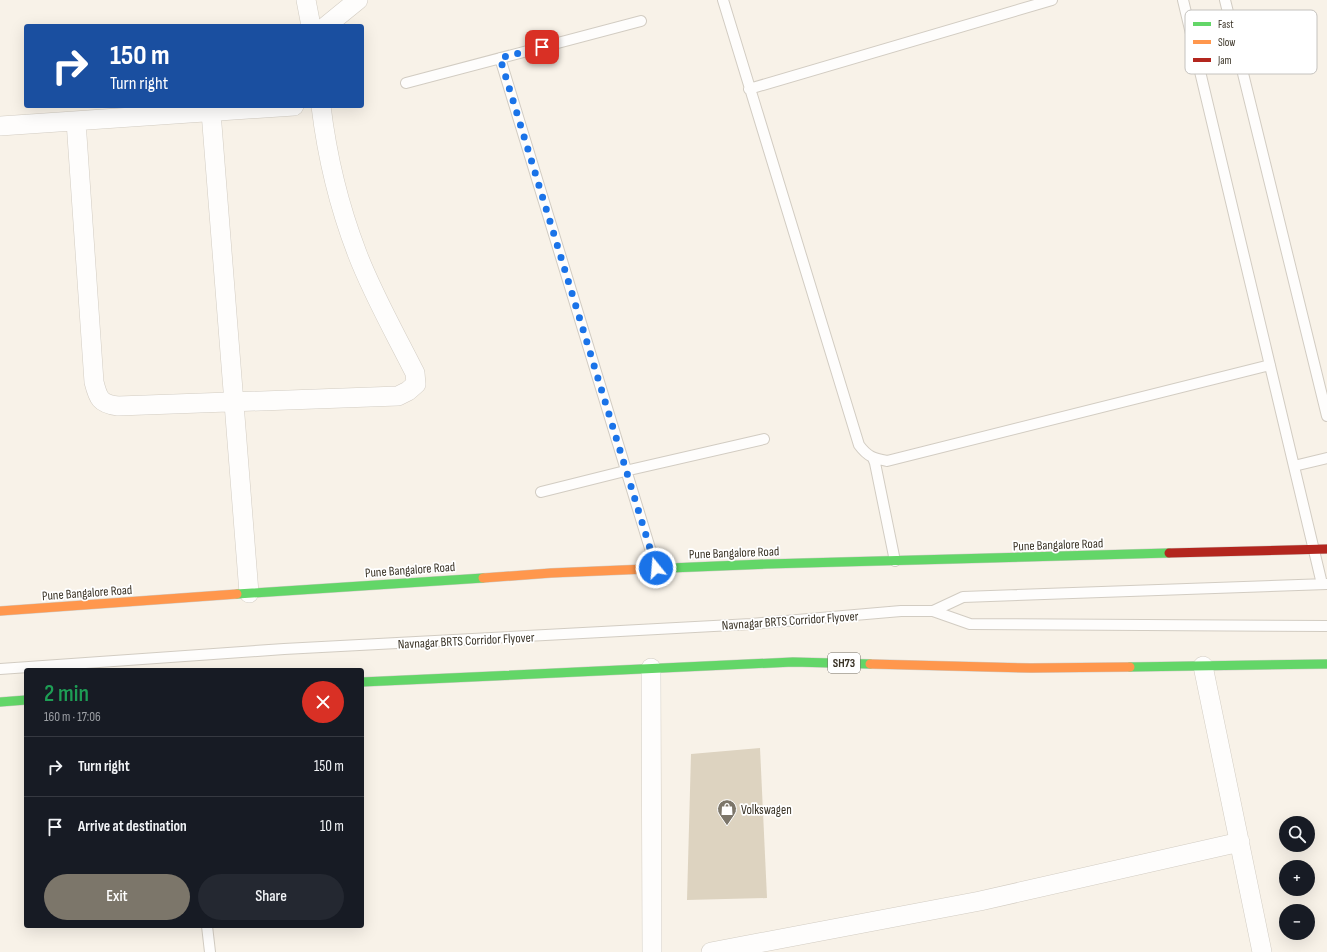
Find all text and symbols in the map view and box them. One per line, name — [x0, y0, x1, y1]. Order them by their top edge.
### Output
legend — [1185, 10, 1317, 74]
text: Fast — [1218, 18, 1234, 31]
pin — [525, 30, 559, 64]
icon: arrive — [531, 36, 553, 58]
text: Slow — [1218, 36, 1235, 49]
text: 150 m — [110, 39, 170, 72]
icon: right — [44, 40, 96, 92]
text: Jam — [1217, 54, 1232, 67]
text: Turn right — [110, 73, 168, 94]
street label: Pune Bangalore Road — [1013, 535, 1104, 555]
street label: Pune Bangalore Road — [689, 543, 780, 563]
position arrow — [635, 547, 677, 589]
street label: Pune Bangalore Road — [364, 559, 456, 581]
street label: Pune Bangalore Road — [41, 582, 133, 604]
street label: Navnagar BRTS Corridor Flyover — [721, 608, 859, 634]
street label: Navnagar BRTS Corridor Flyover — [397, 629, 535, 653]
road number: SH73 — [828, 653, 860, 673]
text: 2 min — [44, 679, 89, 708]
button: close — [302, 681, 344, 723]
text: 160 m · 17:06 — [44, 709, 101, 725]
icon: right — [44, 756, 66, 778]
text: Turn right — [78, 757, 130, 776]
text: 150 m — [314, 757, 344, 776]
shop icon: Volkswagen — [716, 798, 738, 826]
place label: Volkswagen — [741, 802, 792, 818]
icon: arrive — [44, 816, 66, 838]
map controls — [1279, 816, 1315, 940]
button: search — [1279, 816, 1315, 852]
text: Arrive at destination — [78, 817, 187, 836]
text: 10 m — [320, 817, 344, 836]
button: + — [1279, 860, 1315, 896]
button: Exit — [44, 874, 190, 920]
button: Share — [198, 874, 344, 920]
button: − — [1279, 904, 1315, 940]

